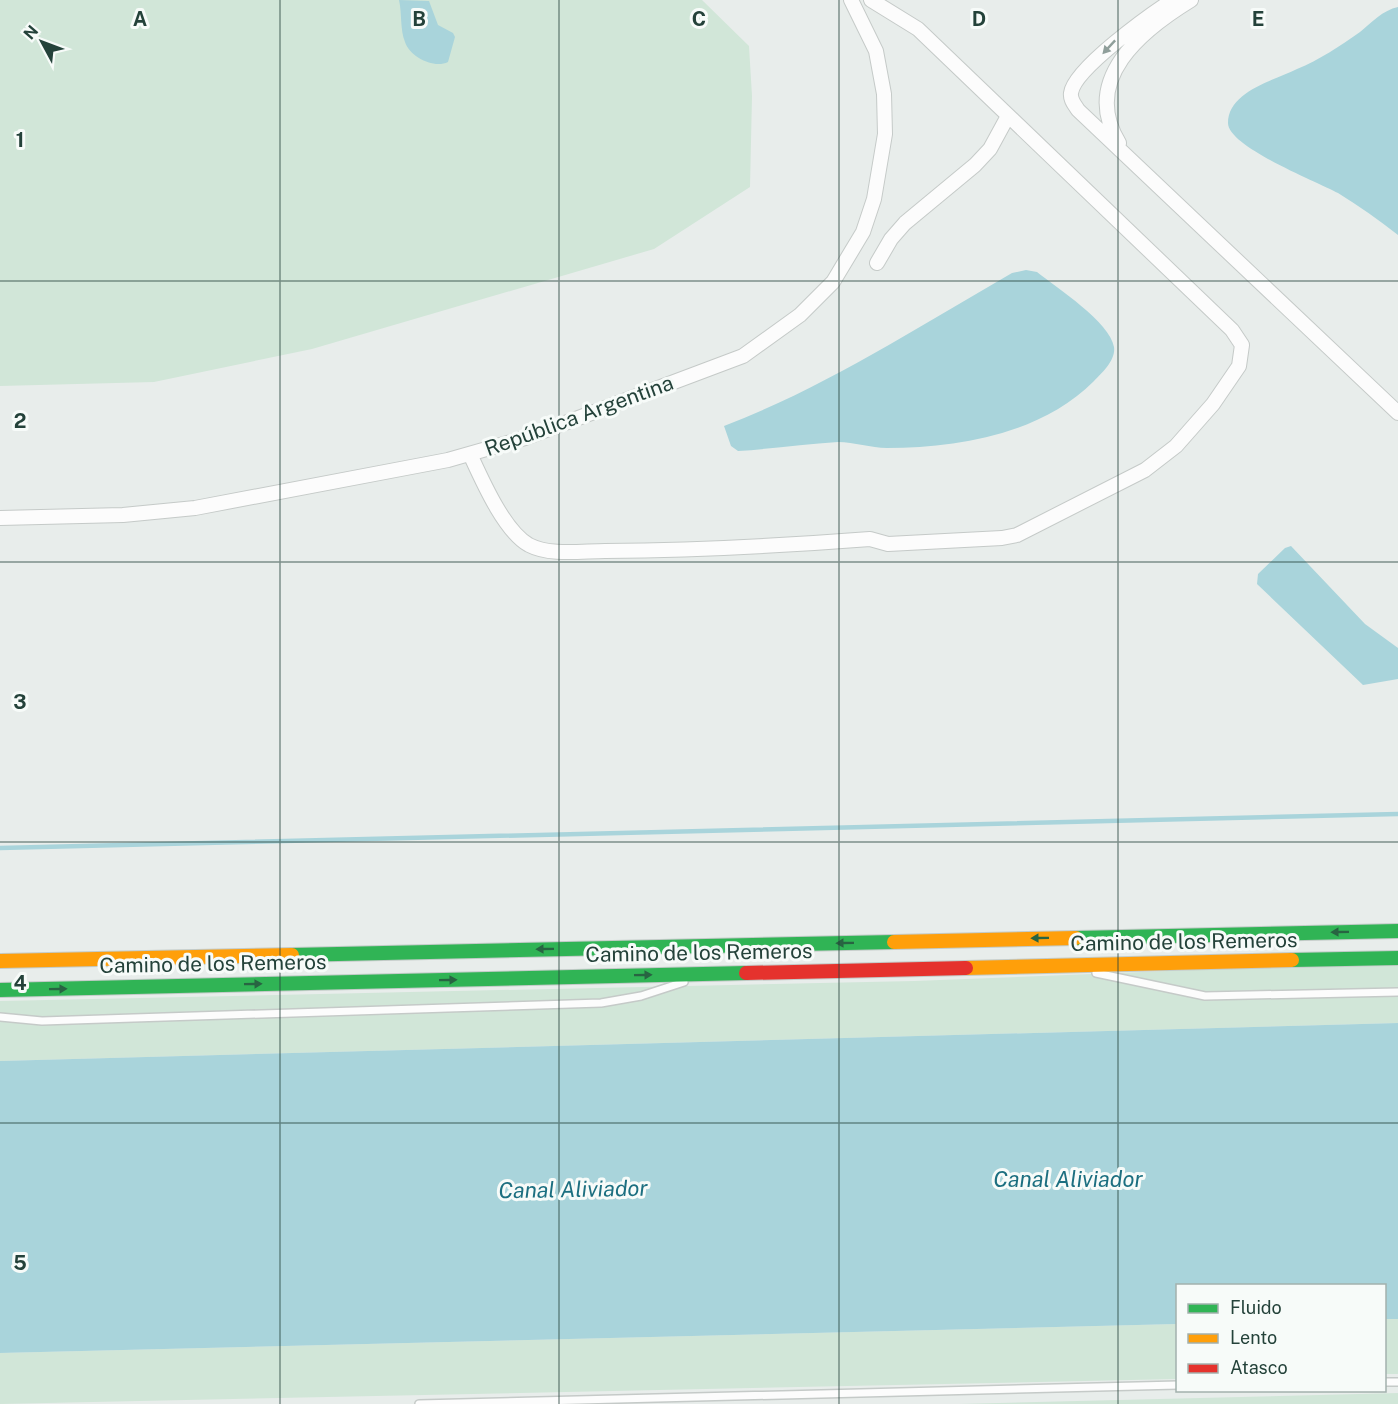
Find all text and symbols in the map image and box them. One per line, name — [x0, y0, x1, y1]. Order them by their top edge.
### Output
text: A — [133, 7, 147, 31]
text: B — [412, 7, 426, 31]
text: C — [692, 7, 706, 31]
text: D — [972, 7, 986, 31]
text: E — [1252, 7, 1264, 31]
north arrow — [12, 12, 72, 72]
text: N — [20, 22, 42, 43]
one-way arrow — [1102, 40, 1116, 55]
text: 1 — [16, 128, 24, 152]
street label: República Argentina — [481, 370, 677, 461]
text: 2 — [14, 409, 26, 433]
text: 3 — [13, 690, 27, 714]
street label: Camino de los Remeros — [1070, 927, 1298, 956]
one-way arrow — [1330, 927, 1349, 937]
one-way arrow — [1030, 934, 1049, 943]
street label: Camino de los Remeros — [585, 938, 813, 967]
one-way arrow — [835, 938, 854, 947]
one-way arrow — [535, 944, 554, 954]
street label: Camino de los Remeros — [99, 949, 327, 978]
text: 4 — [13, 971, 27, 995]
one-way arrow — [634, 971, 653, 980]
one-way arrow — [439, 975, 458, 985]
one-way arrow — [244, 979, 263, 989]
one-way arrow — [49, 984, 68, 993]
water label: Canal Aliviador — [993, 1166, 1143, 1192]
water label: Canal Aliviador — [498, 1175, 649, 1203]
text: 5 — [13, 1251, 27, 1275]
legend — [1176, 1284, 1386, 1392]
text: Fluido — [1230, 1297, 1282, 1318]
text: Lento — [1230, 1327, 1277, 1348]
text: Atasco — [1230, 1357, 1288, 1378]

